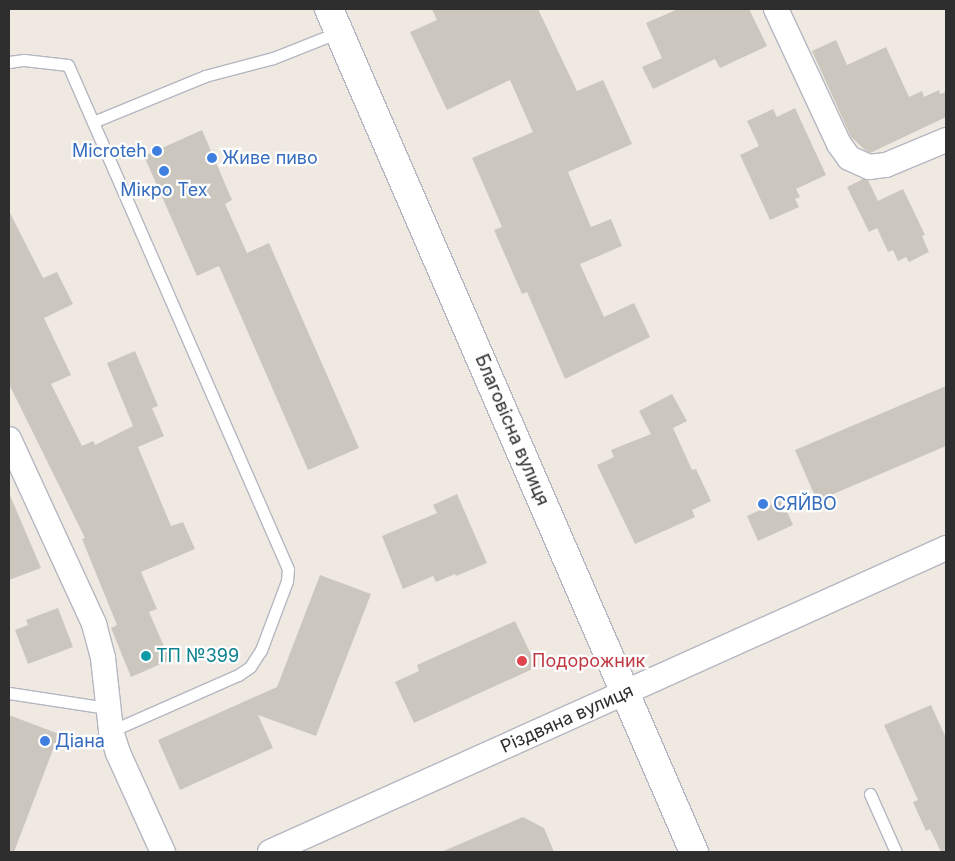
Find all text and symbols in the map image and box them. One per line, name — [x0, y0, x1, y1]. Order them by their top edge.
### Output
place label: Microteh — [72, 140, 147, 162]
marker: Microteh — [151, 145, 163, 157]
place label: Живе пиво — [222, 147, 318, 169]
marker: Живе пиво — [206, 152, 218, 164]
marker: Мікро Тех — [158, 165, 170, 177]
place label: Мікро Тех — [120, 179, 208, 201]
street label: Благовісна вулиця — [470, 351, 554, 509]
place label: СЯЙВО — [773, 493, 837, 515]
marker: СЯЙВО — [757, 498, 769, 510]
place label: ТП №399 — [156, 645, 239, 667]
marker: ТП №399 — [140, 650, 152, 662]
place label: Подорожник — [532, 650, 645, 672]
marker: Подорожник — [516, 655, 528, 667]
street label: Різдвяна вулиця — [497, 680, 637, 758]
place label: Діана — [55, 730, 105, 752]
marker: Діана — [39, 735, 51, 747]

